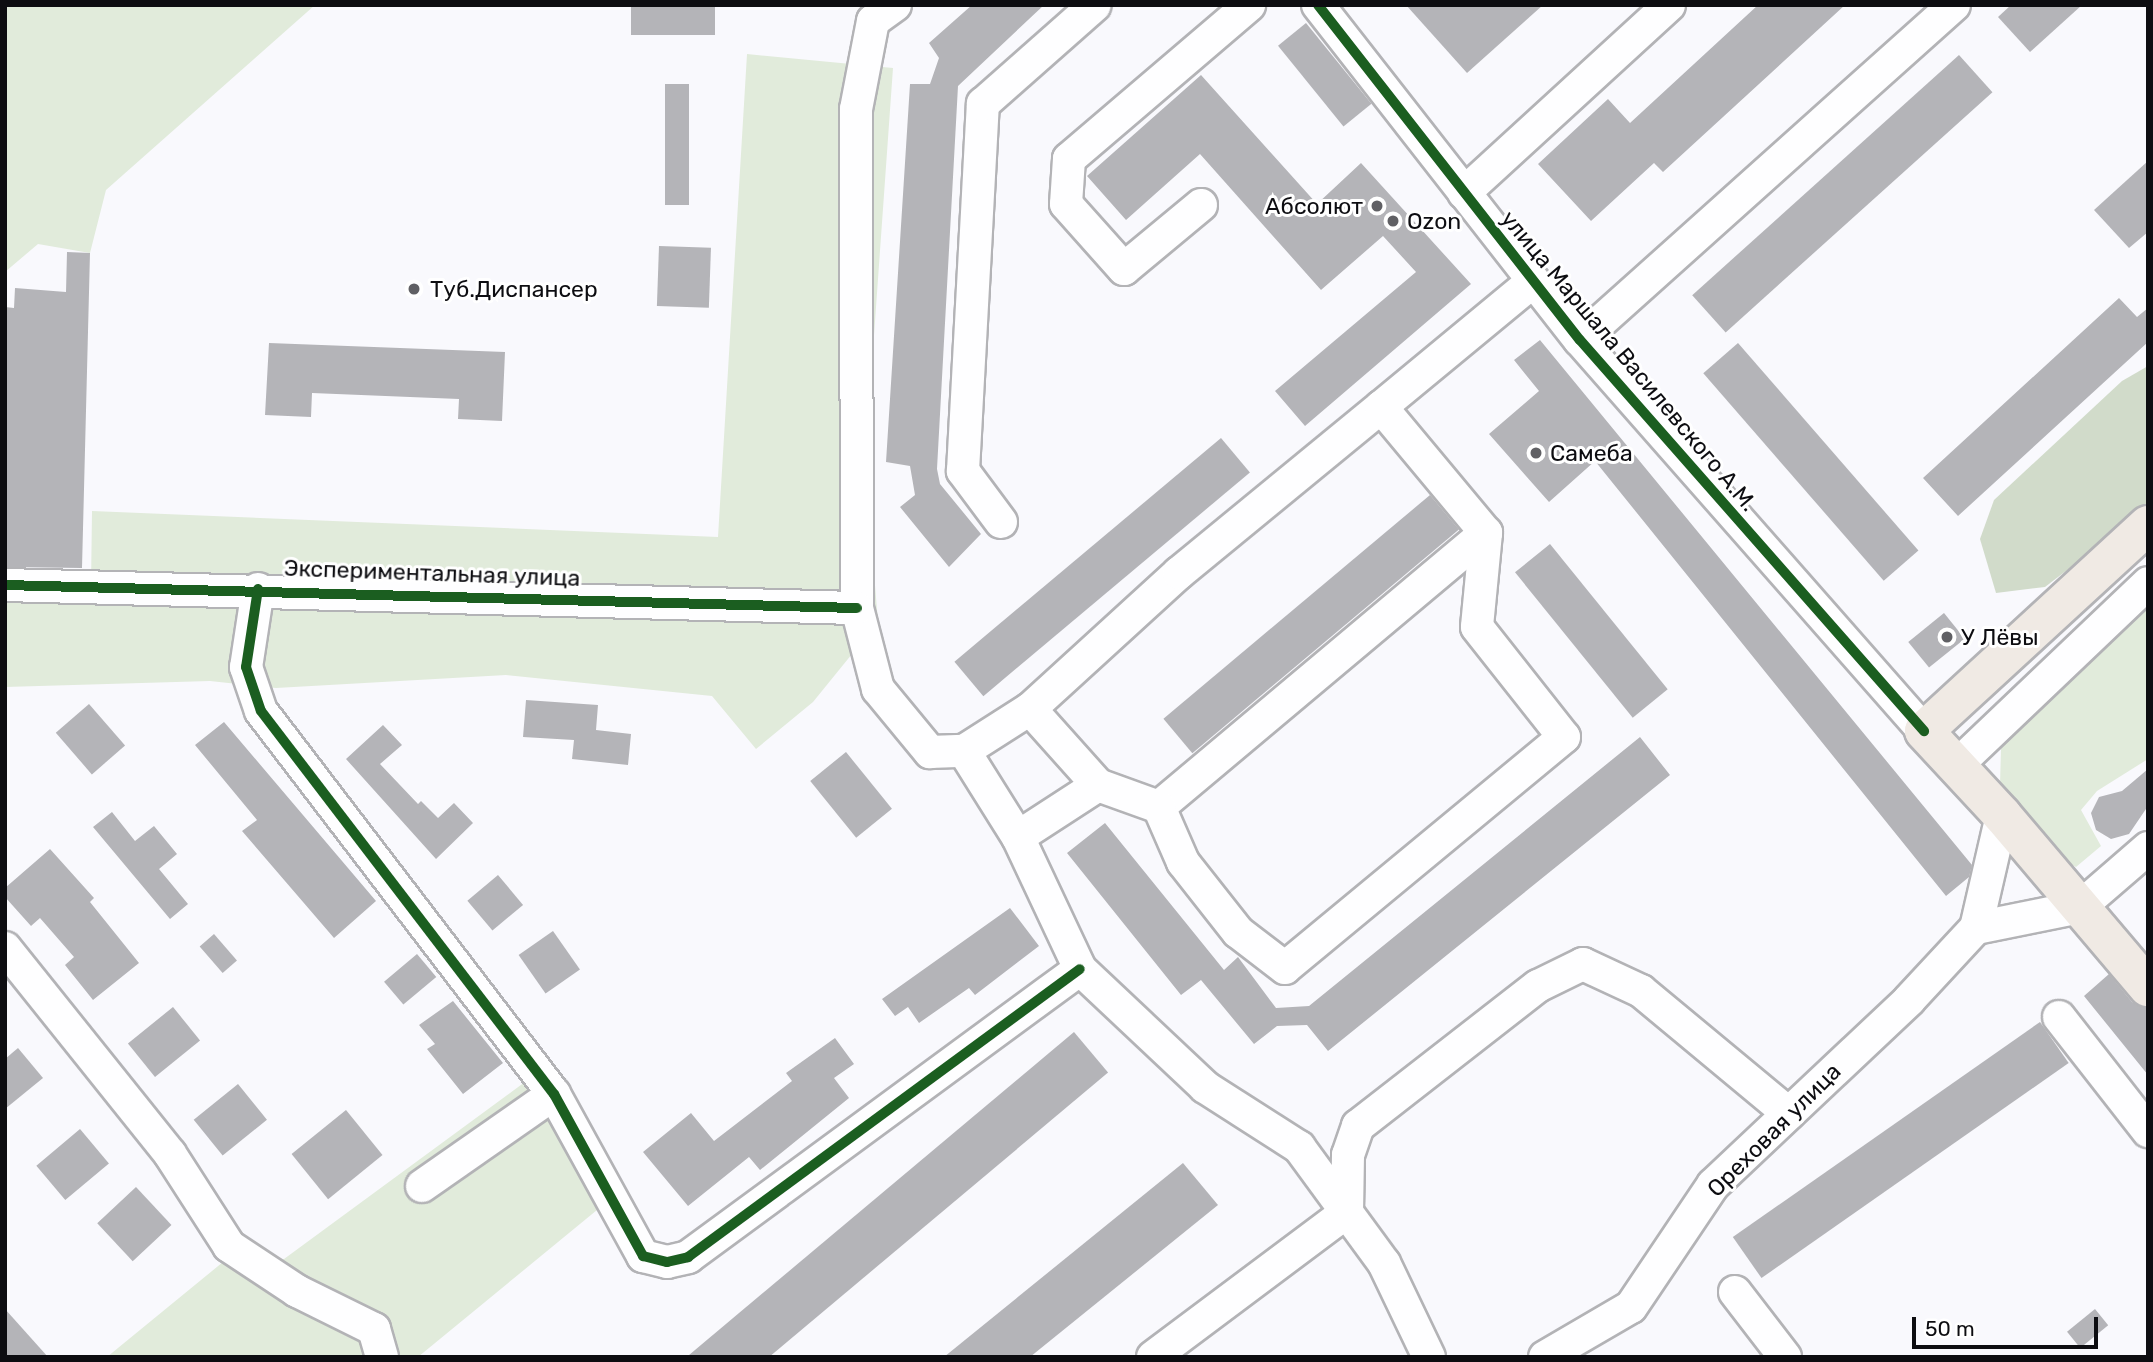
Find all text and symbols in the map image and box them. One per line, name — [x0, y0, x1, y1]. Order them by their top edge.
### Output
place label: Абсолют — [1265, 192, 1363, 220]
marker: Абсолют — [1369, 198, 1385, 214]
street label: улица Маршала Василевского А.М. — [1495, 205, 1763, 517]
place label: Ozon — [1407, 207, 1461, 235]
marker: Ozon — [1385, 213, 1401, 229]
place label: Туб.Диспансер — [430, 275, 598, 303]
marker: Туб.Диспансер — [404, 279, 424, 299]
place label: Самеба — [1550, 439, 1633, 467]
marker: Самеба — [1528, 445, 1544, 461]
street label: Экспериментальная улица — [283, 554, 581, 592]
place label: У Лёвы — [1961, 623, 2038, 651]
marker: У Лёвы — [1939, 629, 1955, 645]
street label: Ореховая улица — [1701, 1057, 1847, 1203]
scale bar — [1915, 1302, 2100, 1346]
text: 50 m — [1925, 1316, 1975, 1341]

